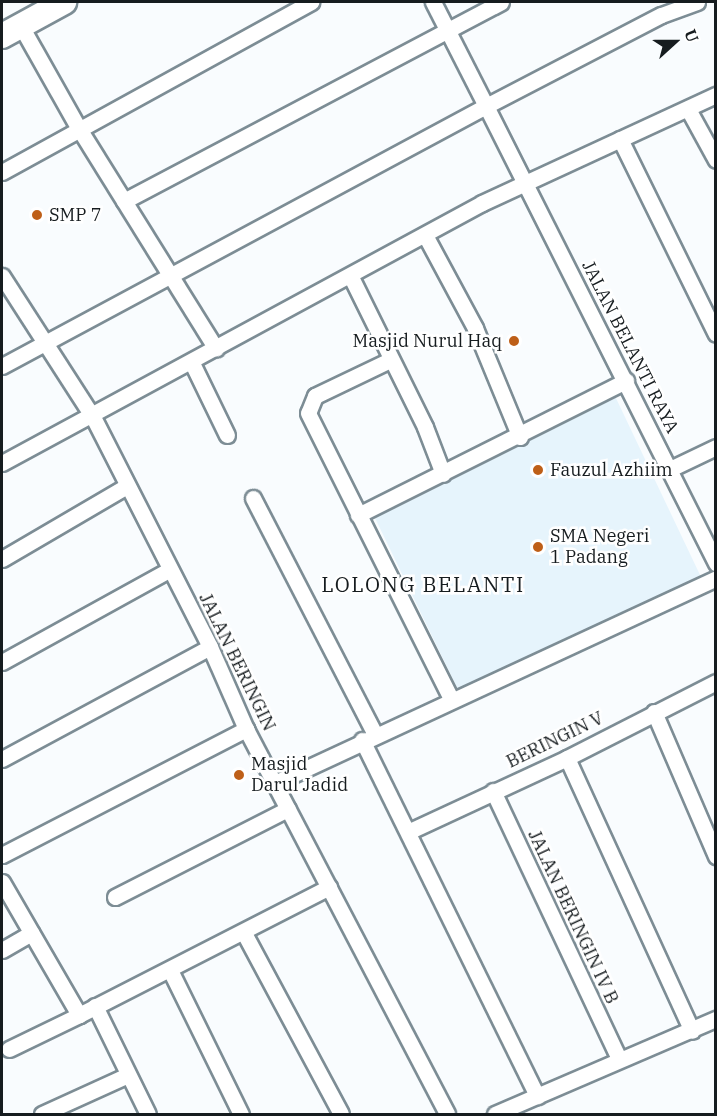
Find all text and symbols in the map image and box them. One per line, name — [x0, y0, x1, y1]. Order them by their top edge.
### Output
north arrow — [645, 12, 705, 72]
text: U — [680, 26, 703, 45]
place label: SMP 7 — [49, 204, 102, 226]
marker: SMP 7 — [30, 208, 44, 222]
street label: JALAN BELANTI RAYA — [577, 257, 683, 437]
place label: Masjid Nurul Haq — [352, 330, 502, 352]
marker: Masjid Nurul Haq — [507, 334, 521, 348]
place label: Fauzul Azhiim — [550, 459, 673, 481]
marker: Fauzul Azhiim — [531, 463, 545, 477]
place label: SMA Negeri 1 Padang — [550, 526, 649, 568]
marker: SMA Negeri 1 Padang — [531, 540, 545, 554]
district label: LOLONG BELANTI — [321, 571, 525, 597]
street label: JALAN BERINGIN — [194, 590, 280, 734]
street label: BERINGIN V — [503, 707, 607, 773]
place label: Masjid Darul Jadid — [251, 754, 348, 796]
marker: Masjid Darul Jadid — [232, 768, 246, 782]
street label: JALAN BERINGIN IV B — [523, 827, 623, 1007]

